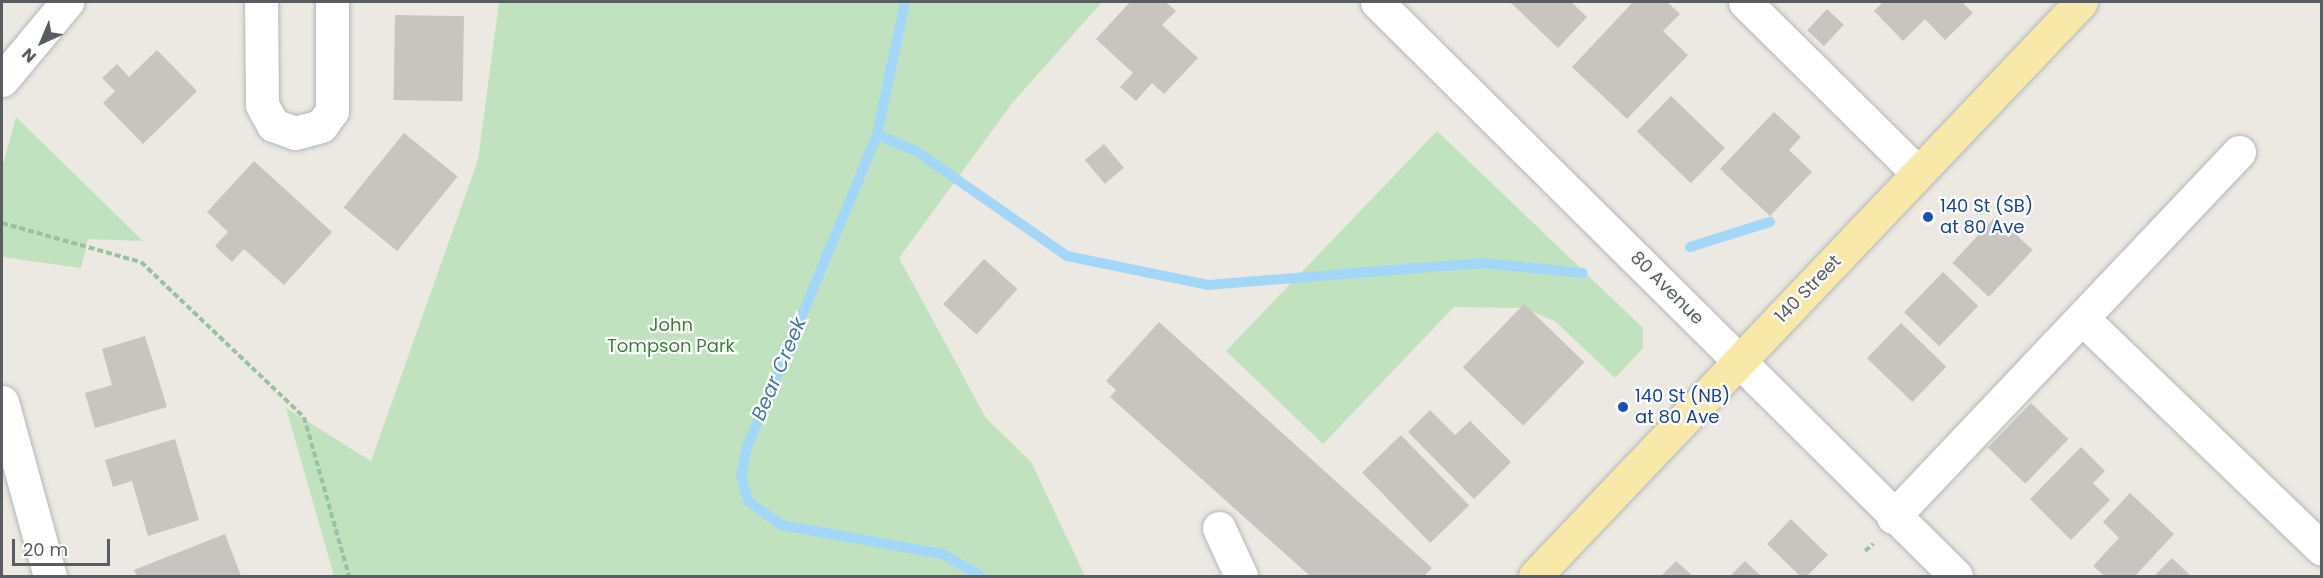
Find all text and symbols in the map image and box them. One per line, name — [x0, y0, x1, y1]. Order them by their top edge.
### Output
north arrow — [12, 12, 72, 72]
text: N — [17, 43, 41, 68]
place label: 140 St (SB) at 80 Ave — [1940, 196, 2033, 238]
marker: 140 St (SB) at 80 Ave — [1921, 210, 1935, 224]
street label: 80 Avenue — [1626, 247, 1708, 329]
street label: 140 Street — [1770, 251, 1846, 327]
water label: Bear Creek — [747, 314, 811, 424]
park label: John Tompson Park — [607, 315, 735, 358]
place label: 140 St (NB) at 80 Ave — [1635, 386, 1730, 428]
marker: 140 St (NB) at 80 Ave — [1616, 400, 1630, 414]
scale bar — [15, 527, 112, 565]
text: 20 m — [23, 537, 68, 562]

